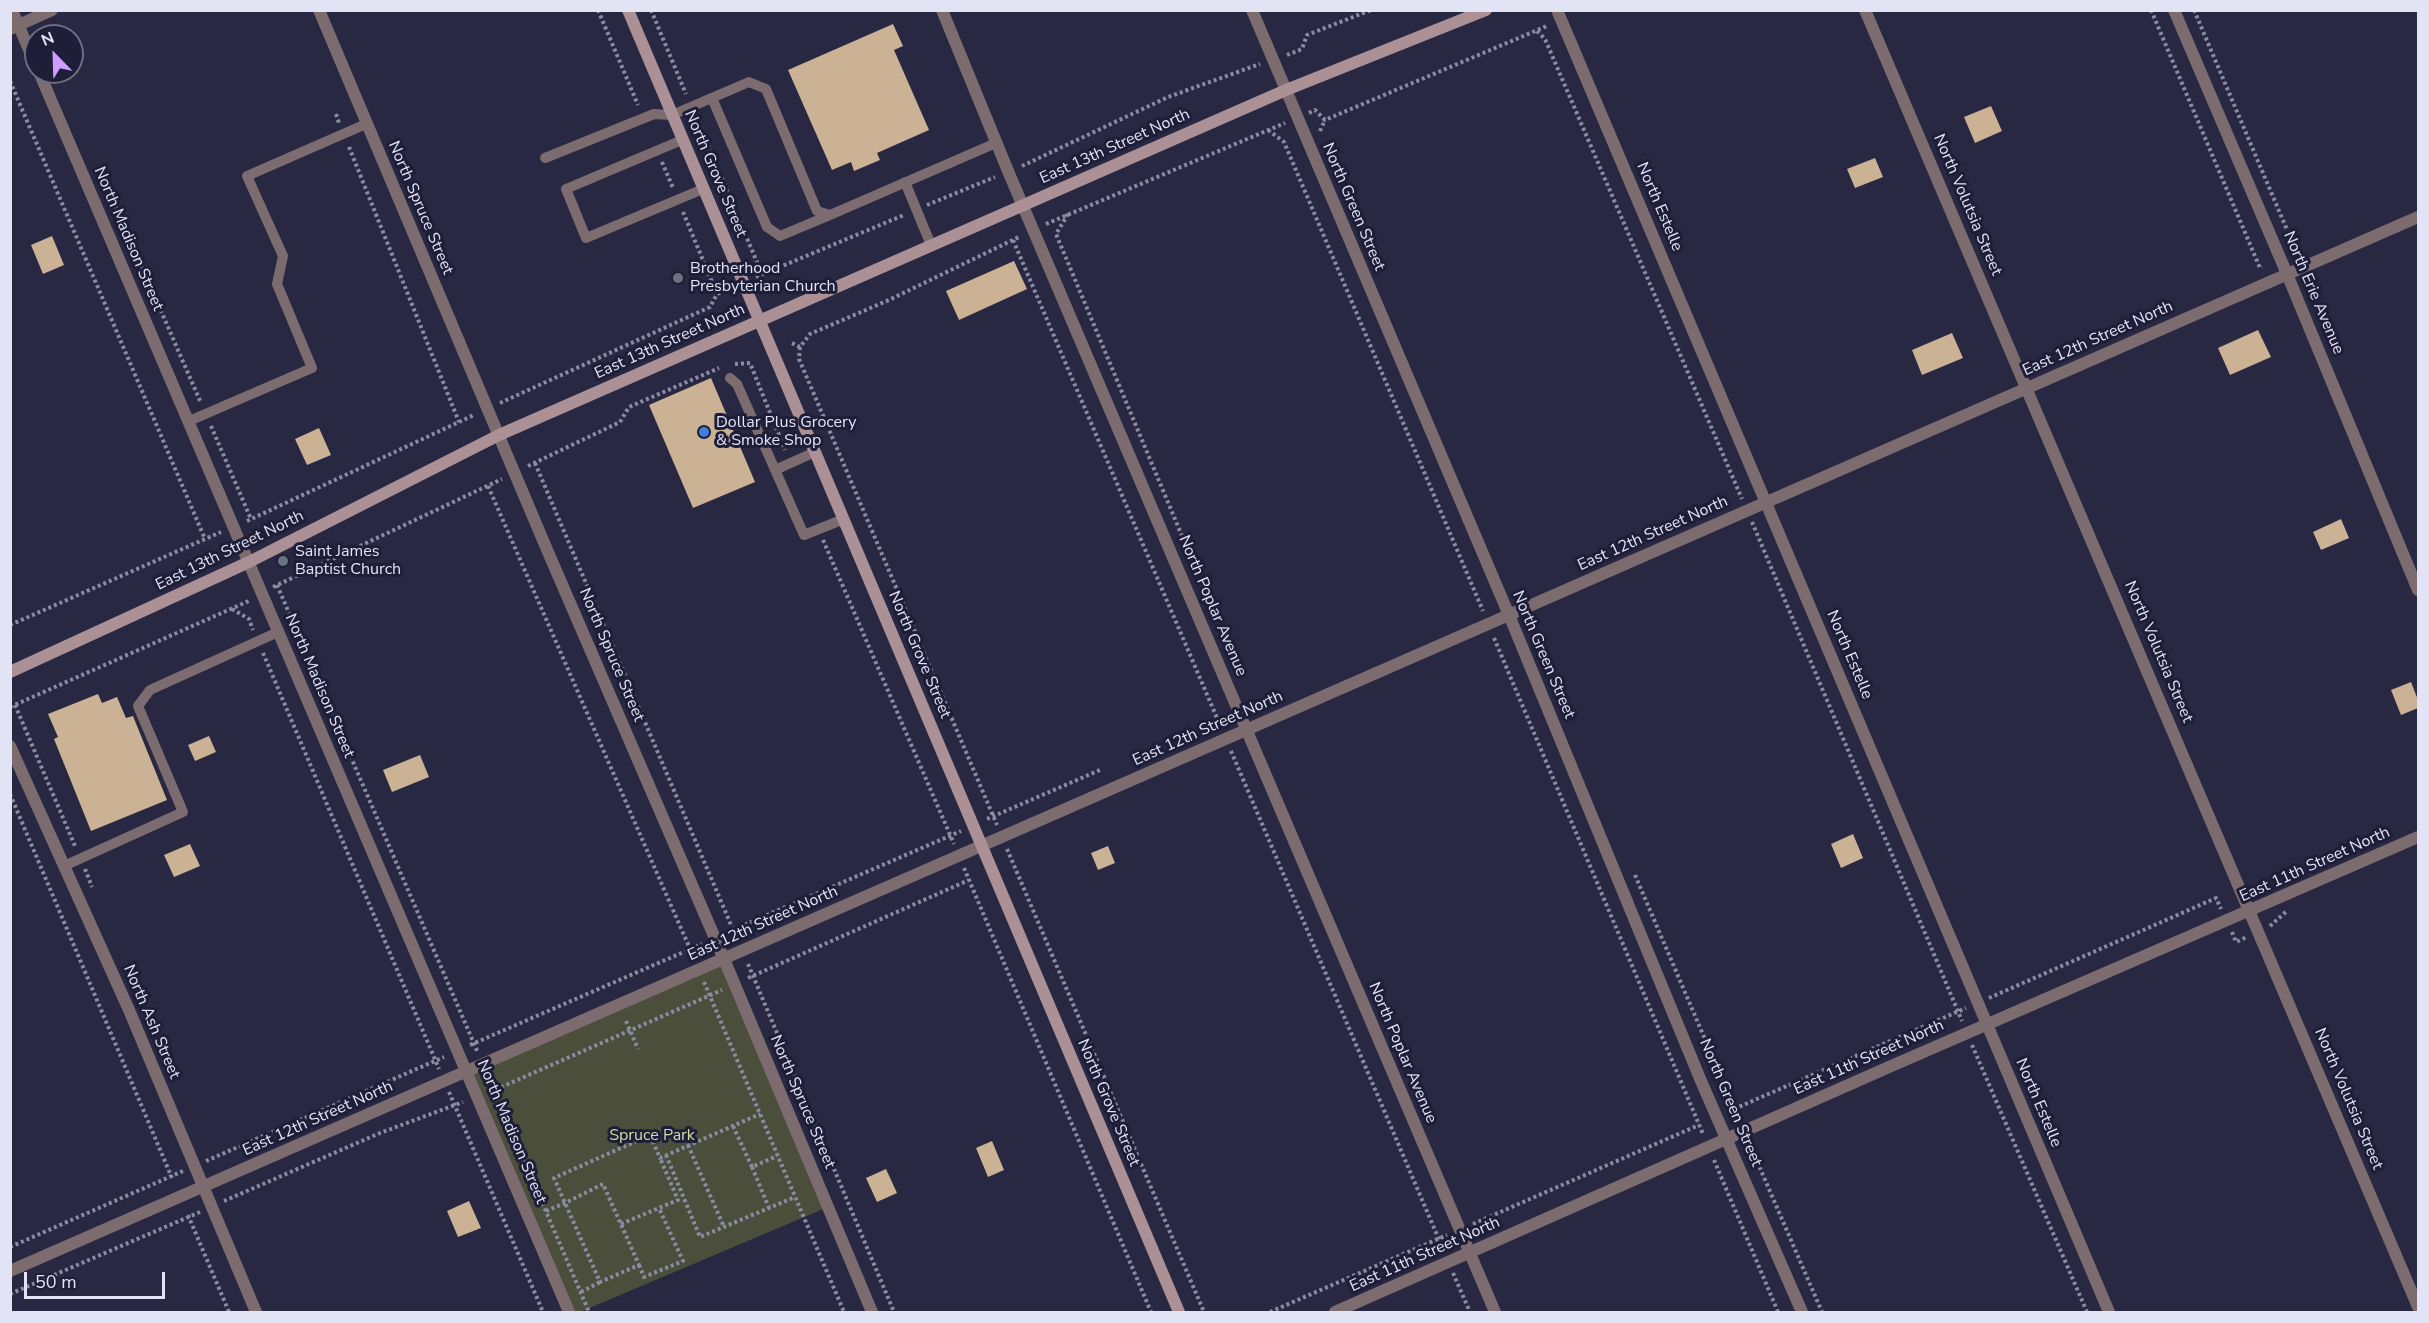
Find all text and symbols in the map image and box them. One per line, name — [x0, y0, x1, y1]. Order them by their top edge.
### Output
north arrow — [24, 24, 84, 84]
text: N — [38, 27, 58, 52]
street label: East 13th Street North — [1037, 105, 1193, 189]
street label: North Grove Street — [680, 108, 750, 240]
street label: North Volutsia Street — [1929, 131, 2005, 279]
street label: North Spruce Street — [383, 138, 457, 278]
street label: North Green Street — [1317, 140, 1389, 274]
street label: North Estelle — [1632, 160, 1686, 254]
street label: North Madison Street — [89, 164, 167, 314]
street label: North Erie Avenue — [2278, 229, 2348, 357]
place label: Brotherhood Presbyterian Church — [690, 259, 835, 297]
marker: Brotherhood Presbyterian Church — [671, 271, 685, 285]
street label: East 12th Street North — [2020, 297, 2176, 381]
street label: East 13th Street North — [592, 300, 748, 384]
place label: Dollar Plus Grocery & Smoke Shop — [716, 413, 857, 451]
marker: Dollar Plus Grocery & Smoke Shop — [697, 425, 711, 439]
street label: East 12th Street North — [1575, 492, 1731, 576]
street label: East 13th Street North — [153, 507, 307, 595]
street label: North Poplar Avenue — [1174, 533, 1250, 679]
place label: Saint James Baptist Church — [295, 542, 401, 580]
marker: Saint James Baptist Church — [276, 554, 290, 568]
street label: North Volutsia Street — [2120, 578, 2196, 726]
street label: North Spruce Street — [574, 585, 648, 725]
street label: North Green Street — [1507, 588, 1579, 722]
street label: North Grove Street — [884, 589, 954, 721]
street label: North Estelle — [1822, 608, 1876, 702]
street label: North Madison Street — [280, 611, 358, 761]
street label: East 12th Street North — [1130, 687, 1286, 771]
street label: East 11th Street North — [2237, 823, 2393, 907]
street label: East 12th Street North — [685, 882, 841, 966]
street label: North Ash Street — [118, 962, 184, 1082]
street label: North Poplar Avenue — [1364, 980, 1440, 1126]
street label: East 11th Street North — [1791, 1016, 1947, 1100]
street label: North Volutsia Street — [2310, 1025, 2386, 1173]
street label: North Spruce Street — [765, 1032, 839, 1172]
street label: North Green Street — [1694, 1036, 1766, 1170]
street label: North Grove Street — [1073, 1037, 1143, 1169]
street label: North Estelle — [2011, 1056, 2065, 1150]
street label: North Madison Street — [472, 1057, 550, 1207]
street label: East 12th Street North — [240, 1077, 396, 1161]
park label: Spruce Park — [609, 1126, 695, 1146]
street label: East 11th Street North — [1347, 1213, 1503, 1297]
scale bar — [27, 1260, 168, 1298]
text: 50 m — [35, 1270, 77, 1294]

